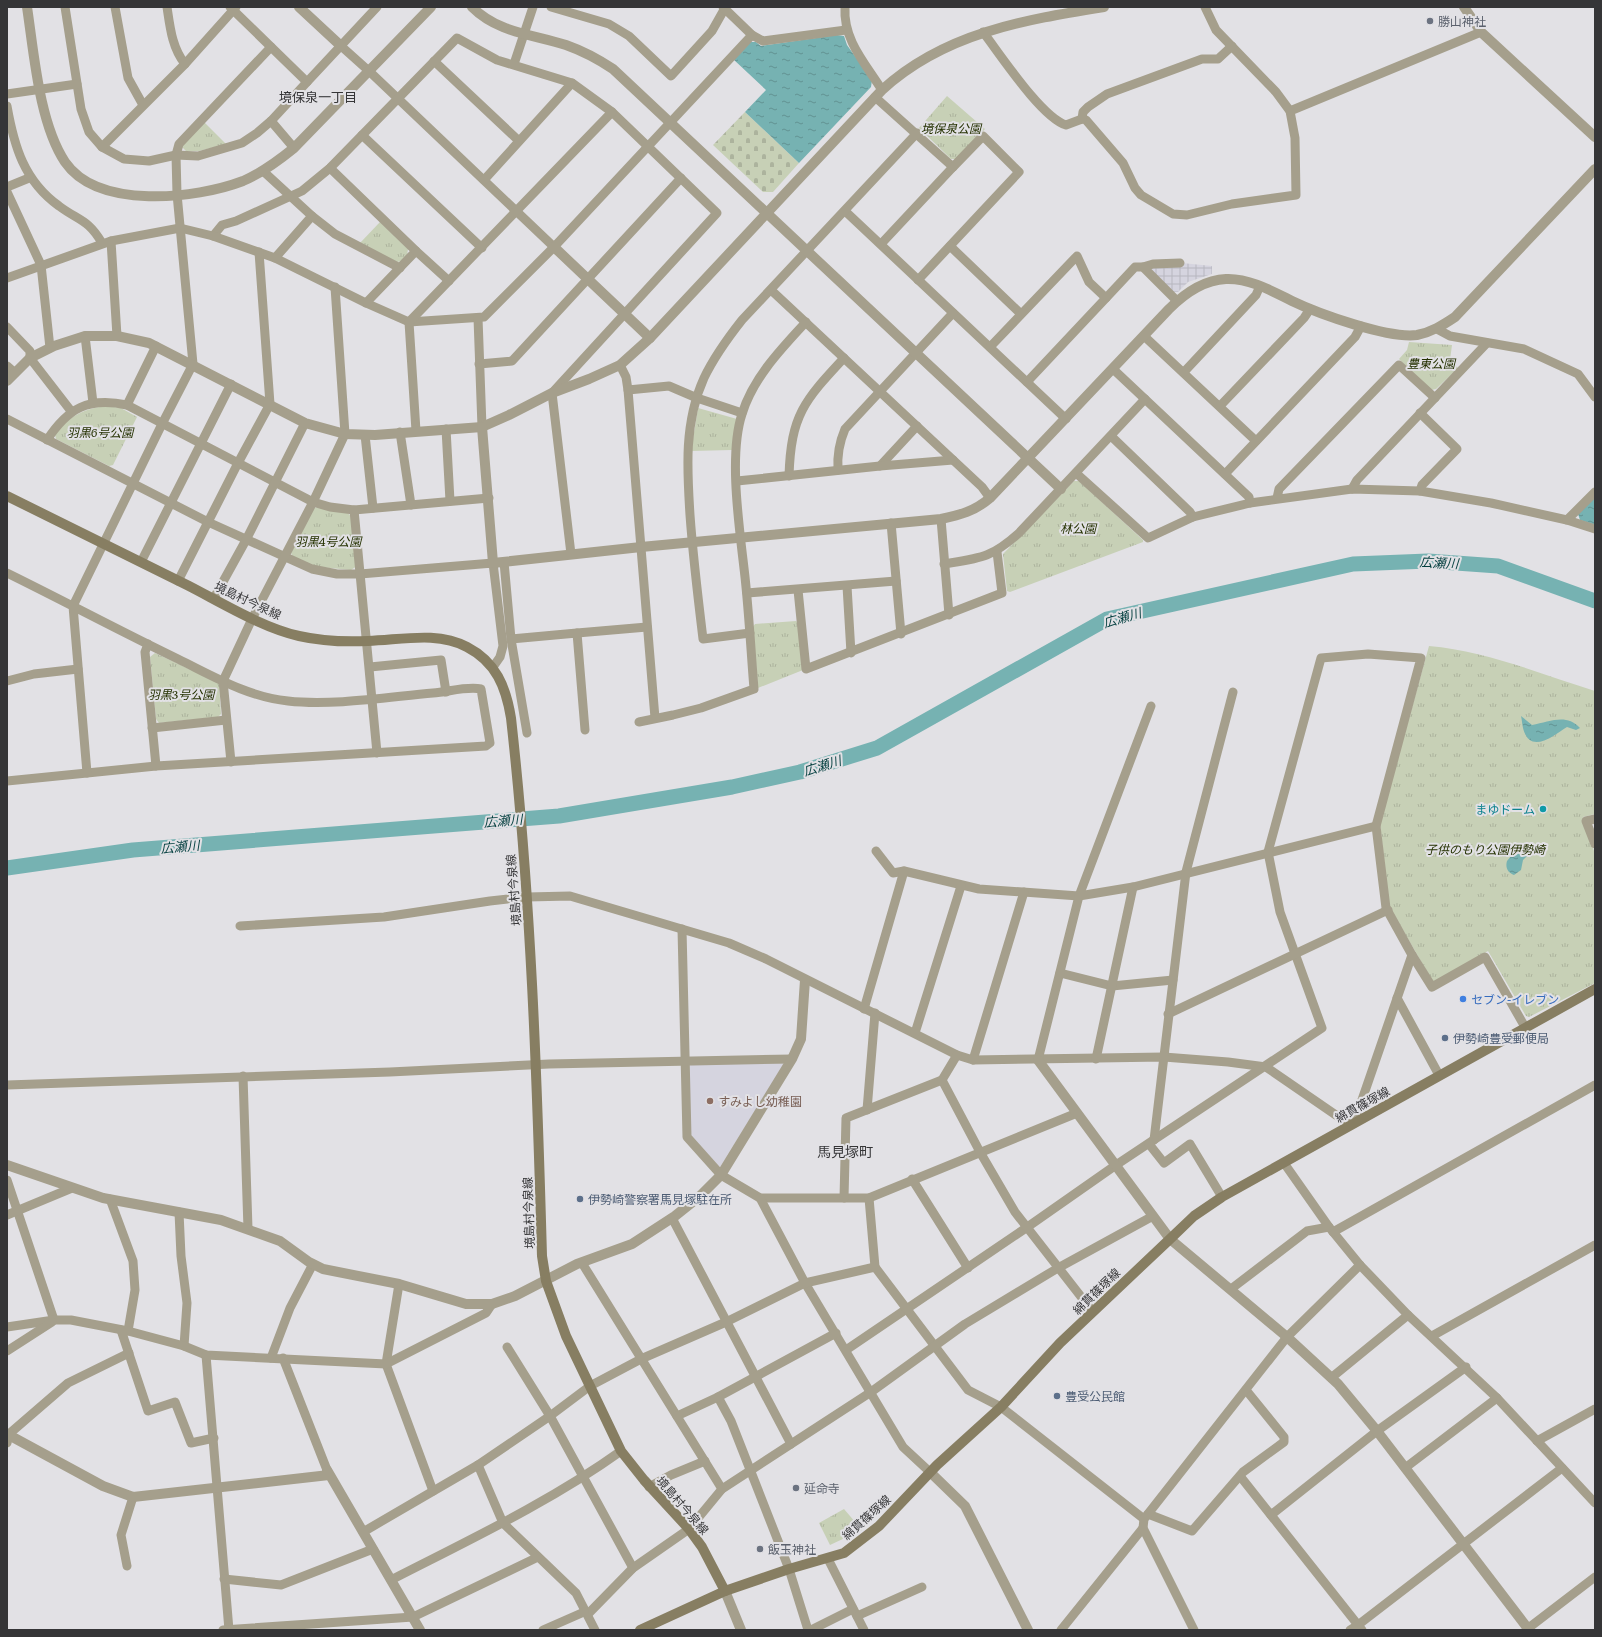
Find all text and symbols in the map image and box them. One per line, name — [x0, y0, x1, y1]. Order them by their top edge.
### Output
place label: 勝山神社 — [1438, 12, 1486, 30]
marker: 勝山神社 — [1425, 16, 1435, 26]
district label: 境保泉一丁目 — [279, 87, 357, 106]
park label: 境保泉公園 — [921, 119, 983, 137]
park label: 豊東公園 — [1407, 354, 1457, 372]
park label: 羽黒6号公園 — [67, 423, 135, 441]
park label: 林公園 — [1060, 519, 1098, 537]
park label: 羽黒4号公園 — [295, 532, 363, 550]
water label: 広瀬川 — [1419, 551, 1461, 573]
street label: 境島村今泉線 — [212, 577, 284, 623]
water label: 広瀬川 — [1101, 602, 1145, 632]
park label: 羽黒3号公園 — [148, 685, 216, 703]
water label: 広瀬川 — [801, 750, 845, 780]
place label: まゆドーム — [1475, 800, 1535, 818]
marker: まゆドーム — [1538, 804, 1548, 814]
water label: 広瀬川 — [483, 809, 525, 831]
water label: 広瀬川 — [160, 835, 202, 857]
park label: 子供のもり公園伊勢崎 — [1425, 840, 1547, 858]
street label: 境島村今泉線 — [501, 853, 525, 927]
place label: セブン-イレブン — [1471, 990, 1559, 1008]
marker: セブン-イレブン — [1458, 994, 1468, 1004]
place label: 伊勢崎豊受郵便局 — [1453, 1029, 1549, 1047]
marker: 伊勢崎豊受郵便局 — [1440, 1033, 1450, 1043]
street label: 綿貫篠塚線 — [1331, 1082, 1393, 1126]
place label: すみよし幼稚園 — [718, 1092, 802, 1110]
marker: すみよし幼稚園 — [705, 1096, 715, 1106]
district label: 馬見塚町 — [817, 1141, 873, 1161]
street label: 境島村今泉線 — [518, 1177, 538, 1249]
place label: 伊勢崎警察署馬見塚駐在所 — [588, 1190, 732, 1208]
marker: 伊勢崎警察署馬見塚駐在所 — [575, 1194, 585, 1204]
street label: 綿貫篠塚線 — [1068, 1264, 1124, 1318]
place label: 豊受公民館 — [1065, 1387, 1125, 1405]
marker: 豊受公民館 — [1052, 1391, 1062, 1401]
street label: 境島村今泉線 — [653, 1472, 713, 1538]
place label: 延命寺 — [804, 1479, 840, 1497]
marker: 延命寺 — [791, 1483, 801, 1493]
street label: 綿貫篠塚線 — [838, 1490, 894, 1544]
place label: 飯玉神社 — [768, 1540, 816, 1558]
marker: 飯玉神社 — [755, 1544, 765, 1554]

